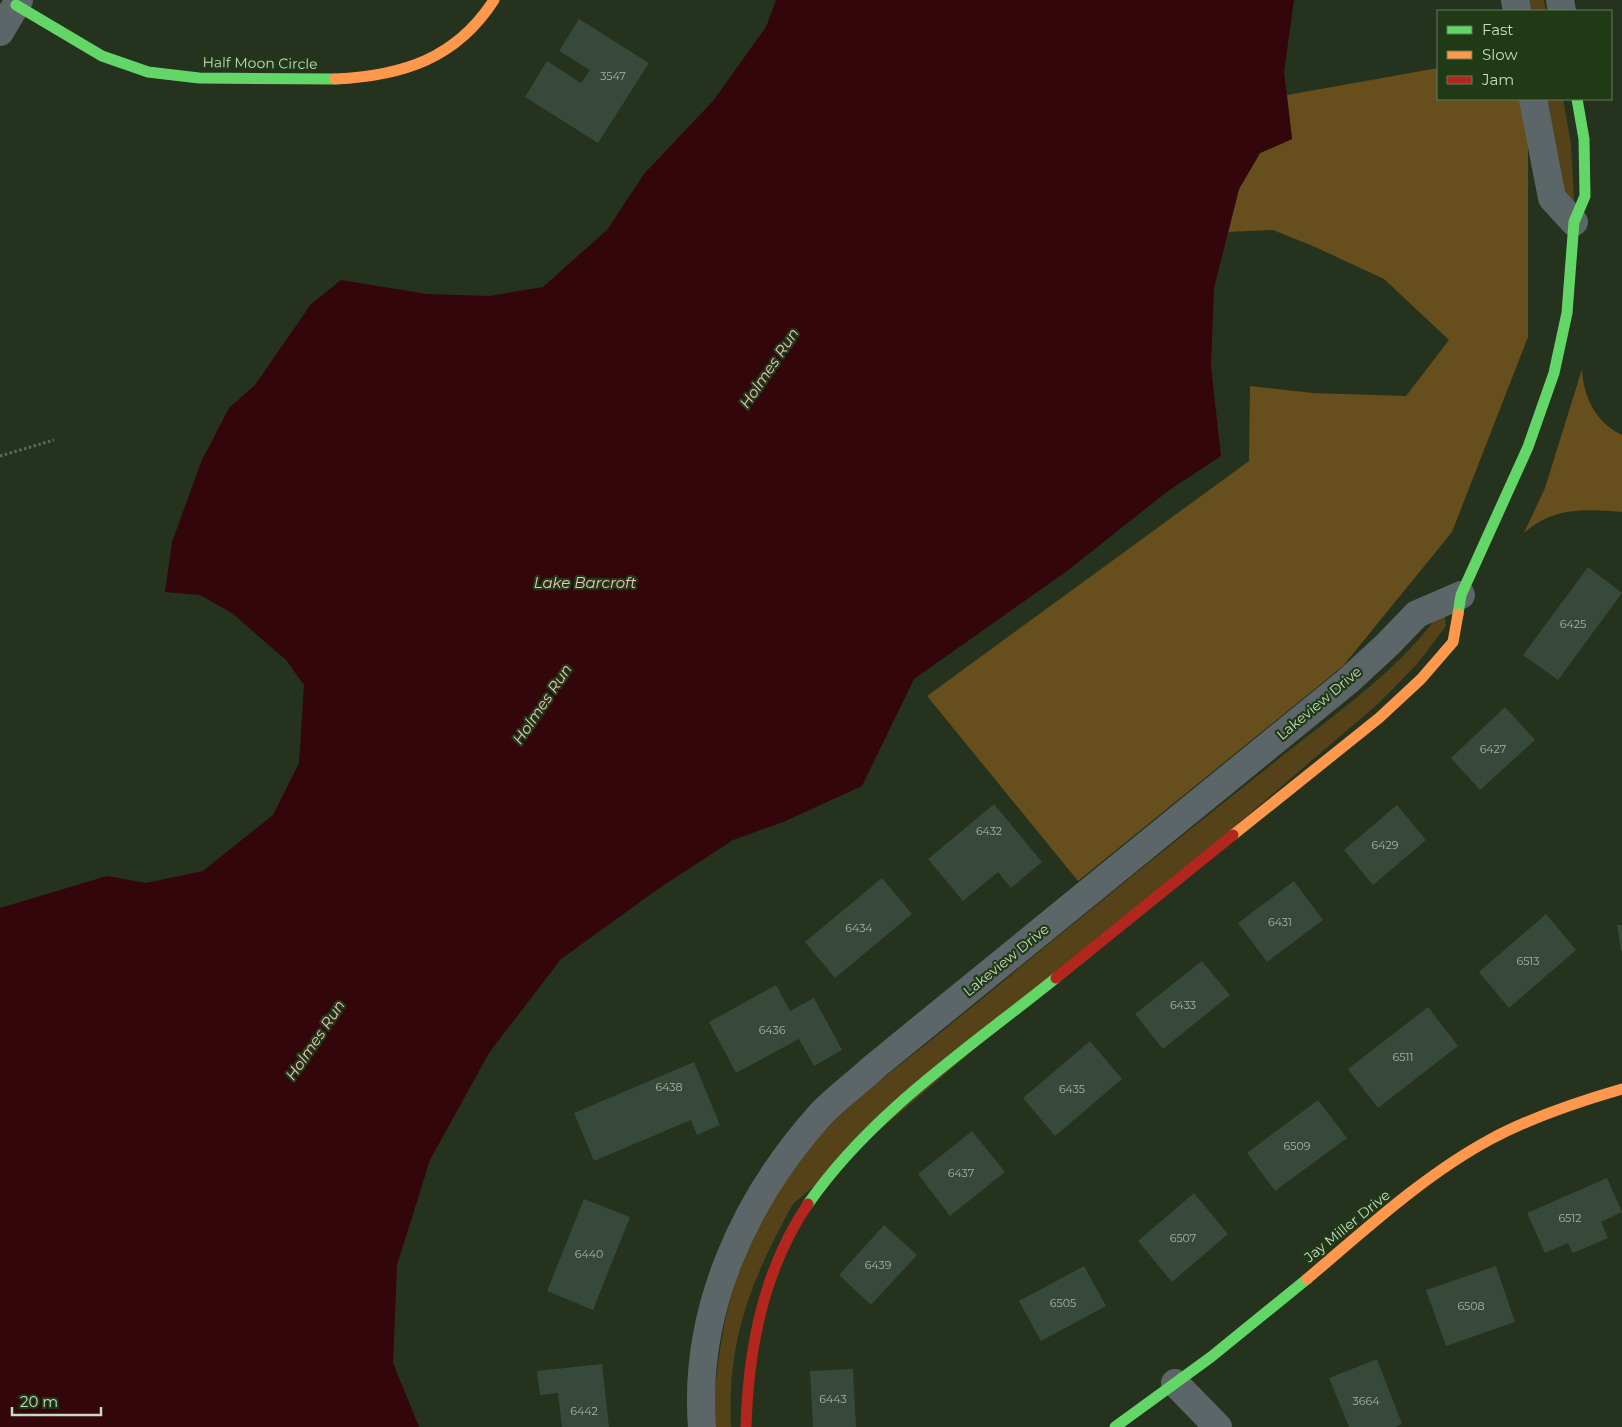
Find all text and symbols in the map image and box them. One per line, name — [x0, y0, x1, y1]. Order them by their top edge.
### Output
legend — [1437, 10, 1612, 100]
text: Fast — [1482, 20, 1513, 39]
text: Slow — [1482, 45, 1518, 64]
street label: Half Moon Circle — [202, 53, 318, 73]
house number: 3547 — [600, 69, 626, 83]
text: Jam — [1481, 70, 1514, 89]
water label: Holmes Run — [735, 324, 803, 412]
water label: Lake Barcroft — [534, 573, 636, 592]
house number: 6425 — [1560, 617, 1586, 631]
water label: Holmes Run — [508, 660, 576, 748]
street label: Lakeview Drive — [1273, 662, 1365, 744]
house number: 6427 — [1480, 742, 1506, 756]
house number: 6432 — [976, 824, 1002, 838]
house number: 6429 — [1372, 838, 1399, 852]
house number: 6431 — [1268, 915, 1292, 929]
street label: Lakeview Drive — [959, 920, 1053, 1000]
house number: 6434 — [845, 921, 873, 935]
house number: 6513 — [1516, 954, 1540, 968]
water label: Holmes Run — [281, 996, 349, 1084]
house number: 6433 — [1170, 998, 1196, 1012]
house number: 6436 — [759, 1023, 786, 1037]
house number: 6511 — [1393, 1050, 1413, 1064]
house number: 6438 — [655, 1080, 683, 1094]
house number: 6435 — [1059, 1082, 1085, 1096]
house number: 6509 — [1284, 1139, 1311, 1153]
house number: 6437 — [948, 1166, 974, 1180]
street label: Jay Miller Drive — [1300, 1186, 1394, 1267]
house number: 6512 — [1558, 1211, 1582, 1225]
house number: 6507 — [1170, 1231, 1196, 1245]
house number: 6440 — [575, 1247, 603, 1261]
house number: 6439 — [865, 1258, 892, 1272]
house number: 6505 — [1050, 1296, 1076, 1310]
house number: 6508 — [1457, 1299, 1485, 1313]
scale bar — [12, 1384, 101, 1416]
text: 20 m — [20, 1392, 58, 1411]
house number: 6443 — [819, 1392, 847, 1406]
house number: 3664 — [1353, 1394, 1380, 1408]
house number: 6442 — [570, 1404, 598, 1418]

